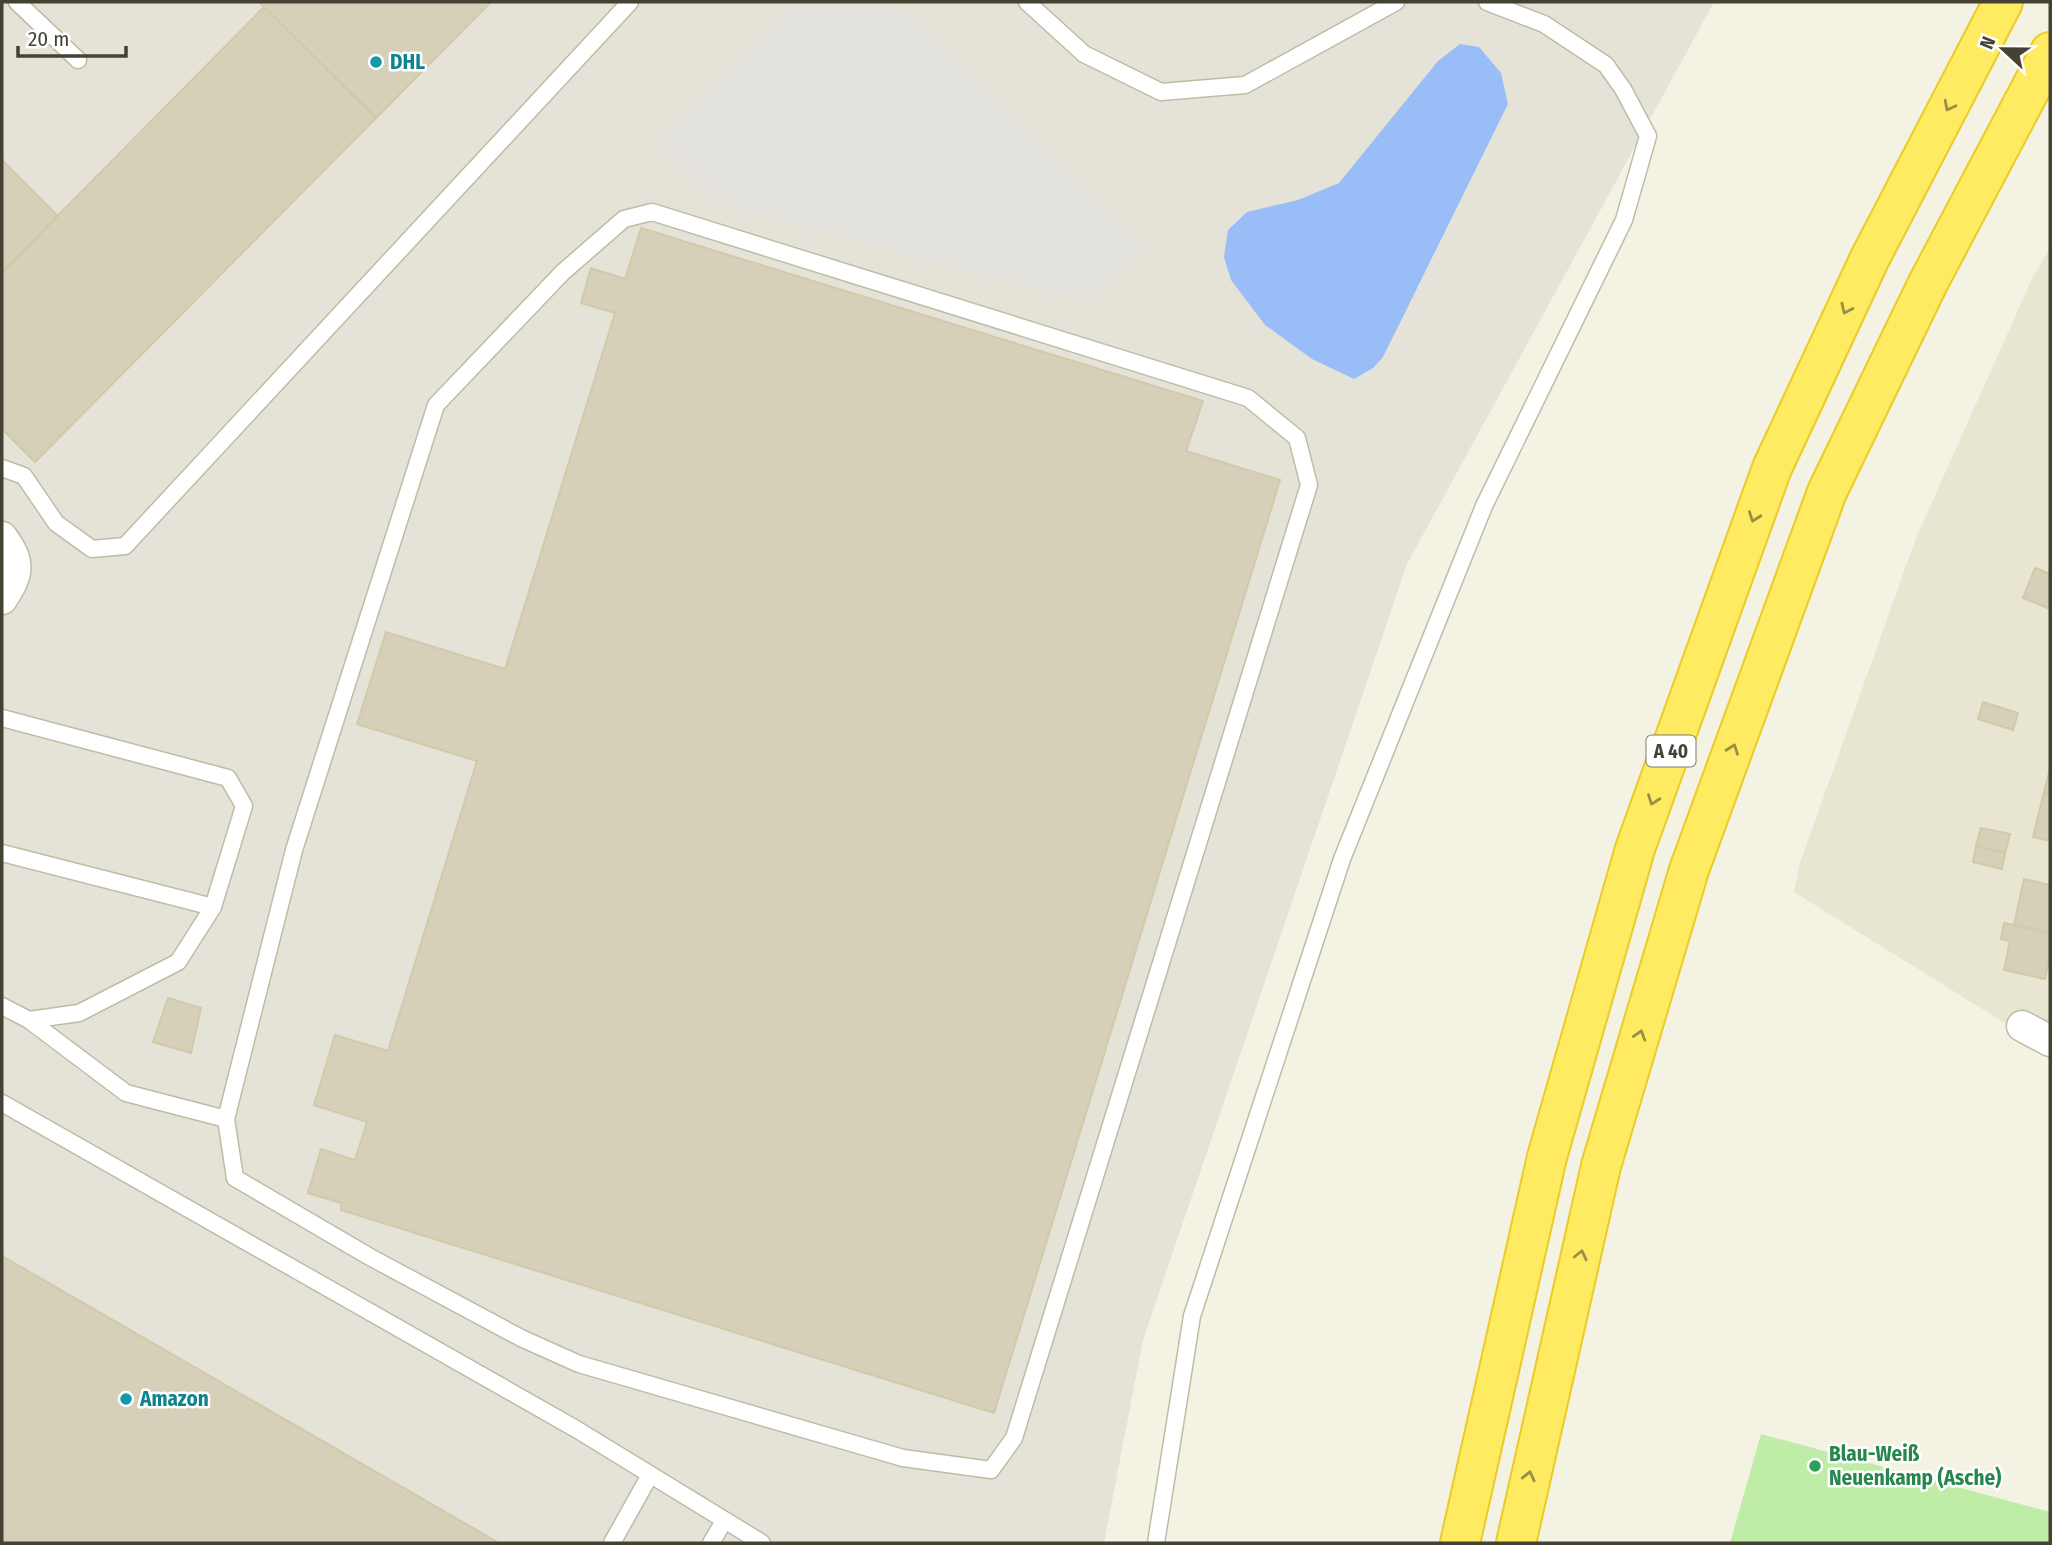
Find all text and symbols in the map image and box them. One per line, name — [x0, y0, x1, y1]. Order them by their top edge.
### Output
scale bar — [18, 14, 126, 58]
north arrow — [1968, 14, 2038, 84]
text: 20 m — [28, 26, 69, 52]
text: N — [1975, 33, 2000, 52]
place label: DHL — [390, 49, 425, 75]
marker: DHL — [368, 54, 384, 70]
one-way arrow — [1944, 99, 1957, 111]
one-way arrow — [1840, 302, 1854, 314]
one-way arrow — [1749, 510, 1763, 522]
road number: A 40 — [1646, 736, 1696, 766]
one-way arrow — [1725, 744, 1739, 756]
one-way arrow — [1647, 794, 1661, 806]
one-way arrow — [1632, 1030, 1647, 1042]
one-way arrow — [1573, 1249, 1587, 1261]
place label: Amazon — [139, 1386, 209, 1412]
marker: Amazon — [118, 1391, 134, 1407]
place label: Blau-Weiß Neuenkamp (Asche) — [1829, 1441, 2001, 1491]
marker: Blau-Weiß Neuenkamp (Asche) — [1807, 1458, 1823, 1474]
one-way arrow — [1521, 1471, 1536, 1483]

